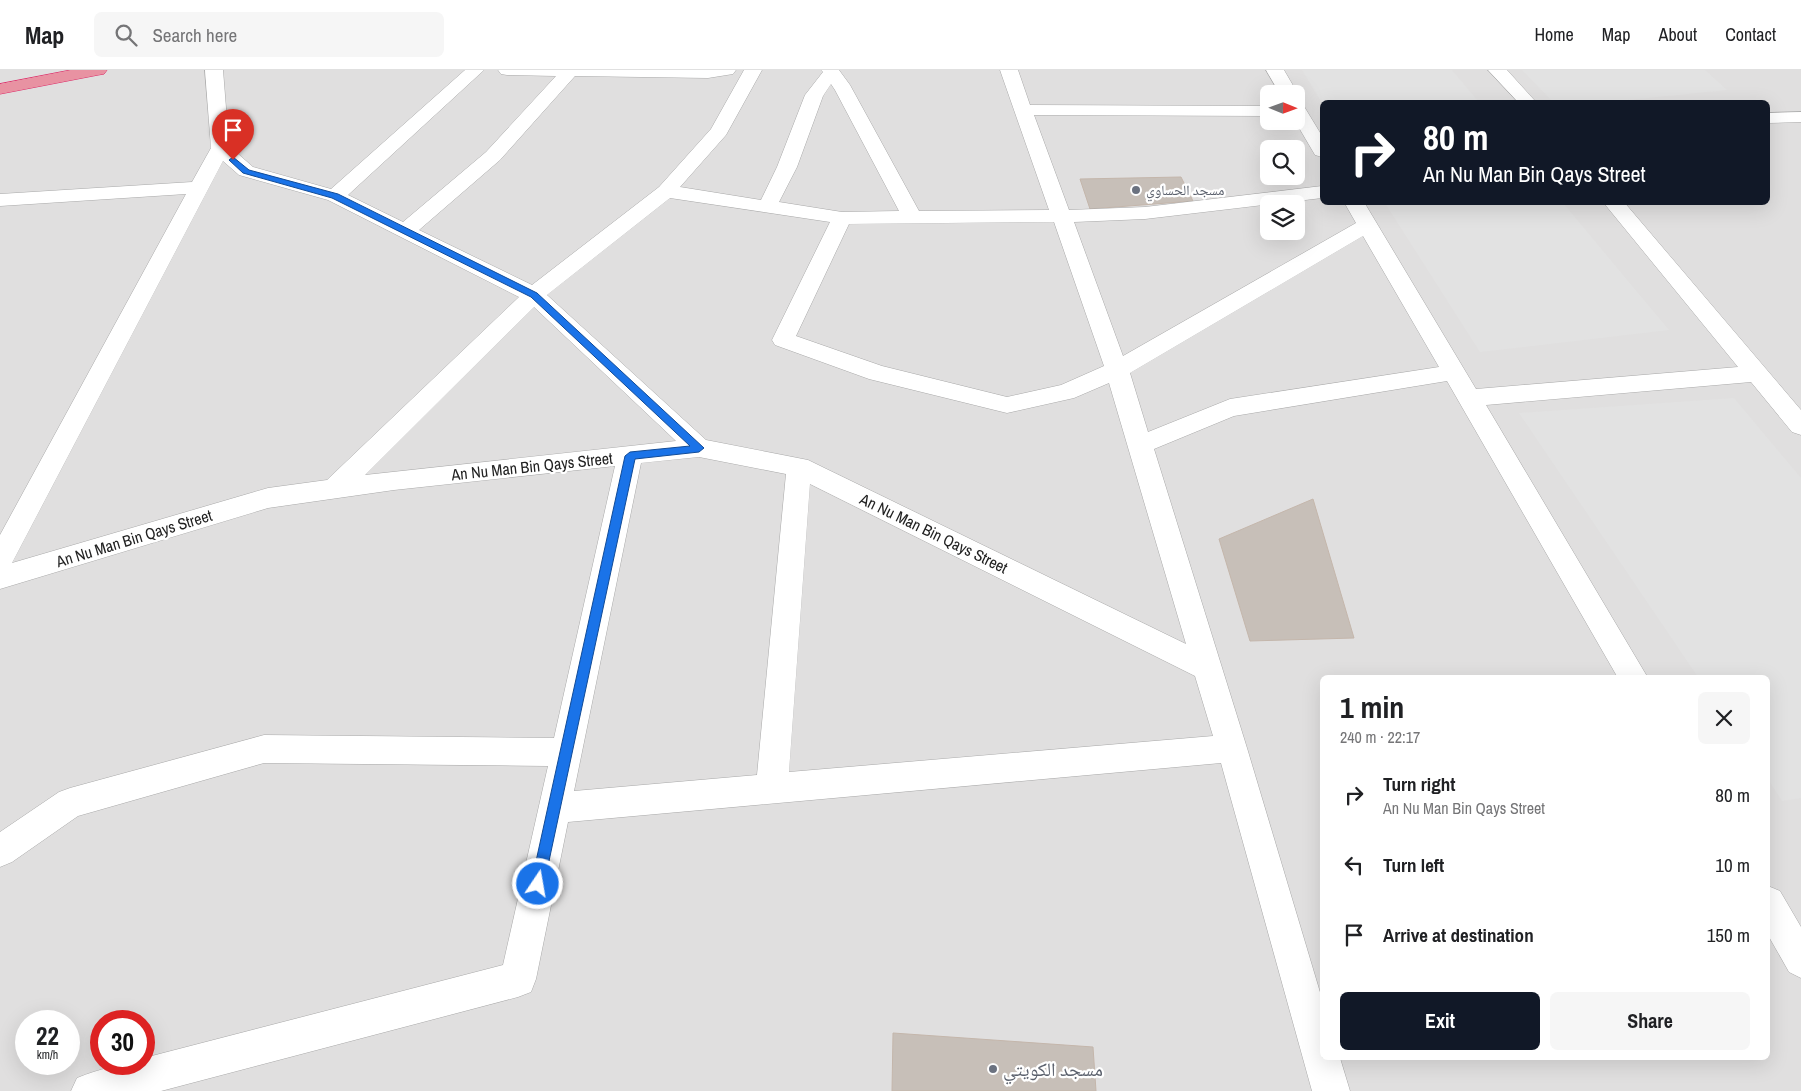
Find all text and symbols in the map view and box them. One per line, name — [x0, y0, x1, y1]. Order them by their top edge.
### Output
search box — [94, 12, 444, 57]
text: Map — [25, 19, 64, 51]
icon: search — [112, 21, 140, 49]
text: Search here — [152, 22, 237, 48]
text: Home — [1534, 22, 1574, 47]
text: Map — [1602, 22, 1631, 47]
text: About — [1659, 22, 1697, 47]
text: Contact — [1725, 22, 1776, 47]
north arrow — [1260, 85, 1305, 130]
map controls — [1260, 85, 1305, 240]
pin — [212, 109, 254, 160]
text: 80 m — [1423, 114, 1488, 161]
icon: arrive — [219, 116, 247, 144]
icon: right — [1340, 120, 1405, 185]
button: search — [1260, 140, 1305, 185]
text: An Nu Man Bin Qays Street — [1423, 159, 1646, 189]
place label: مسجد الحساوي — [1146, 181, 1224, 202]
marker: مسجد الحساوي — [1130, 184, 1142, 196]
button: layers — [1260, 195, 1305, 240]
street label: An Nu Man Bin Qays Street — [449, 447, 614, 486]
street label: An Nu Man Bin Qays Street — [856, 487, 1012, 579]
street label: An Nu Man Bin Qays Street — [52, 504, 215, 572]
text: 1 min — [1340, 687, 1404, 727]
button: close — [1698, 692, 1750, 744]
text: 240 m · 22:17 — [1340, 726, 1420, 748]
text: Turn right — [1383, 771, 1455, 797]
icon: right — [1340, 781, 1368, 809]
text: 80 m — [1715, 782, 1750, 808]
text: An Nu Man Bin Qays Street — [1383, 797, 1545, 819]
icon: left — [1340, 851, 1368, 879]
text: Turn left — [1383, 852, 1444, 878]
text: 10 m — [1715, 852, 1750, 878]
position arrow — [511, 857, 563, 909]
icon: arrive — [1340, 921, 1368, 949]
text: Arrive at destination — [1383, 922, 1534, 948]
text: 150 m — [1707, 922, 1750, 948]
button: Exit — [1340, 992, 1540, 1050]
button: Share — [1550, 992, 1750, 1050]
speed limit sign: 30 — [90, 1010, 155, 1075]
text: 22 — [36, 1019, 59, 1053]
text: km/h — [37, 1047, 58, 1063]
place label: مسجد الكويتي — [1003, 1056, 1103, 1085]
marker: مسجد الكويتي — [987, 1063, 999, 1075]

